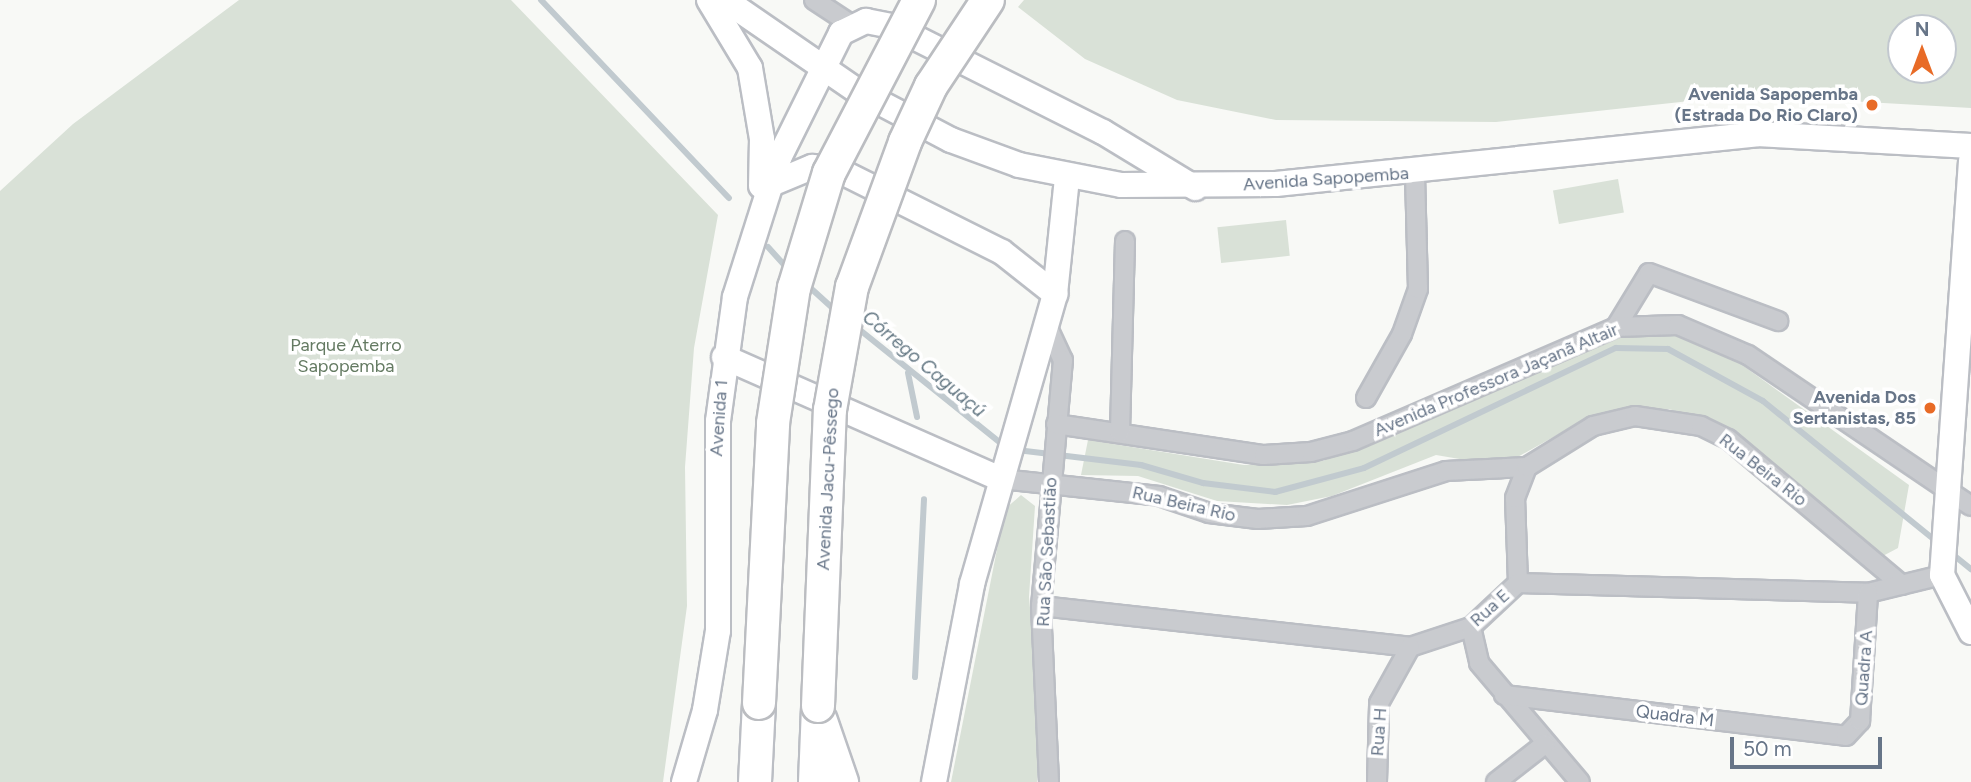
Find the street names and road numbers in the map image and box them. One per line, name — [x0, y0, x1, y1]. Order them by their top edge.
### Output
street label: Avenida Sapopemba — [1242, 162, 1410, 196]
street label: Avenida Professora Jaçanã Altair — [1371, 319, 1621, 441]
street label: Avenida 1 — [706, 379, 732, 457]
street label: Avenida Jacu-Pêssego — [812, 387, 844, 571]
street label: Rua Beira Rio — [1715, 429, 1811, 511]
street label: Rua São Sebastião — [1032, 477, 1062, 627]
street label: Rua Beira Rio — [1130, 482, 1238, 526]
street label: Rua E — [1466, 585, 1514, 631]
street label: Quadra A — [1851, 629, 1877, 707]
street label: Quadra M — [1635, 700, 1715, 732]
street label: Rua H — [1367, 707, 1391, 757]

